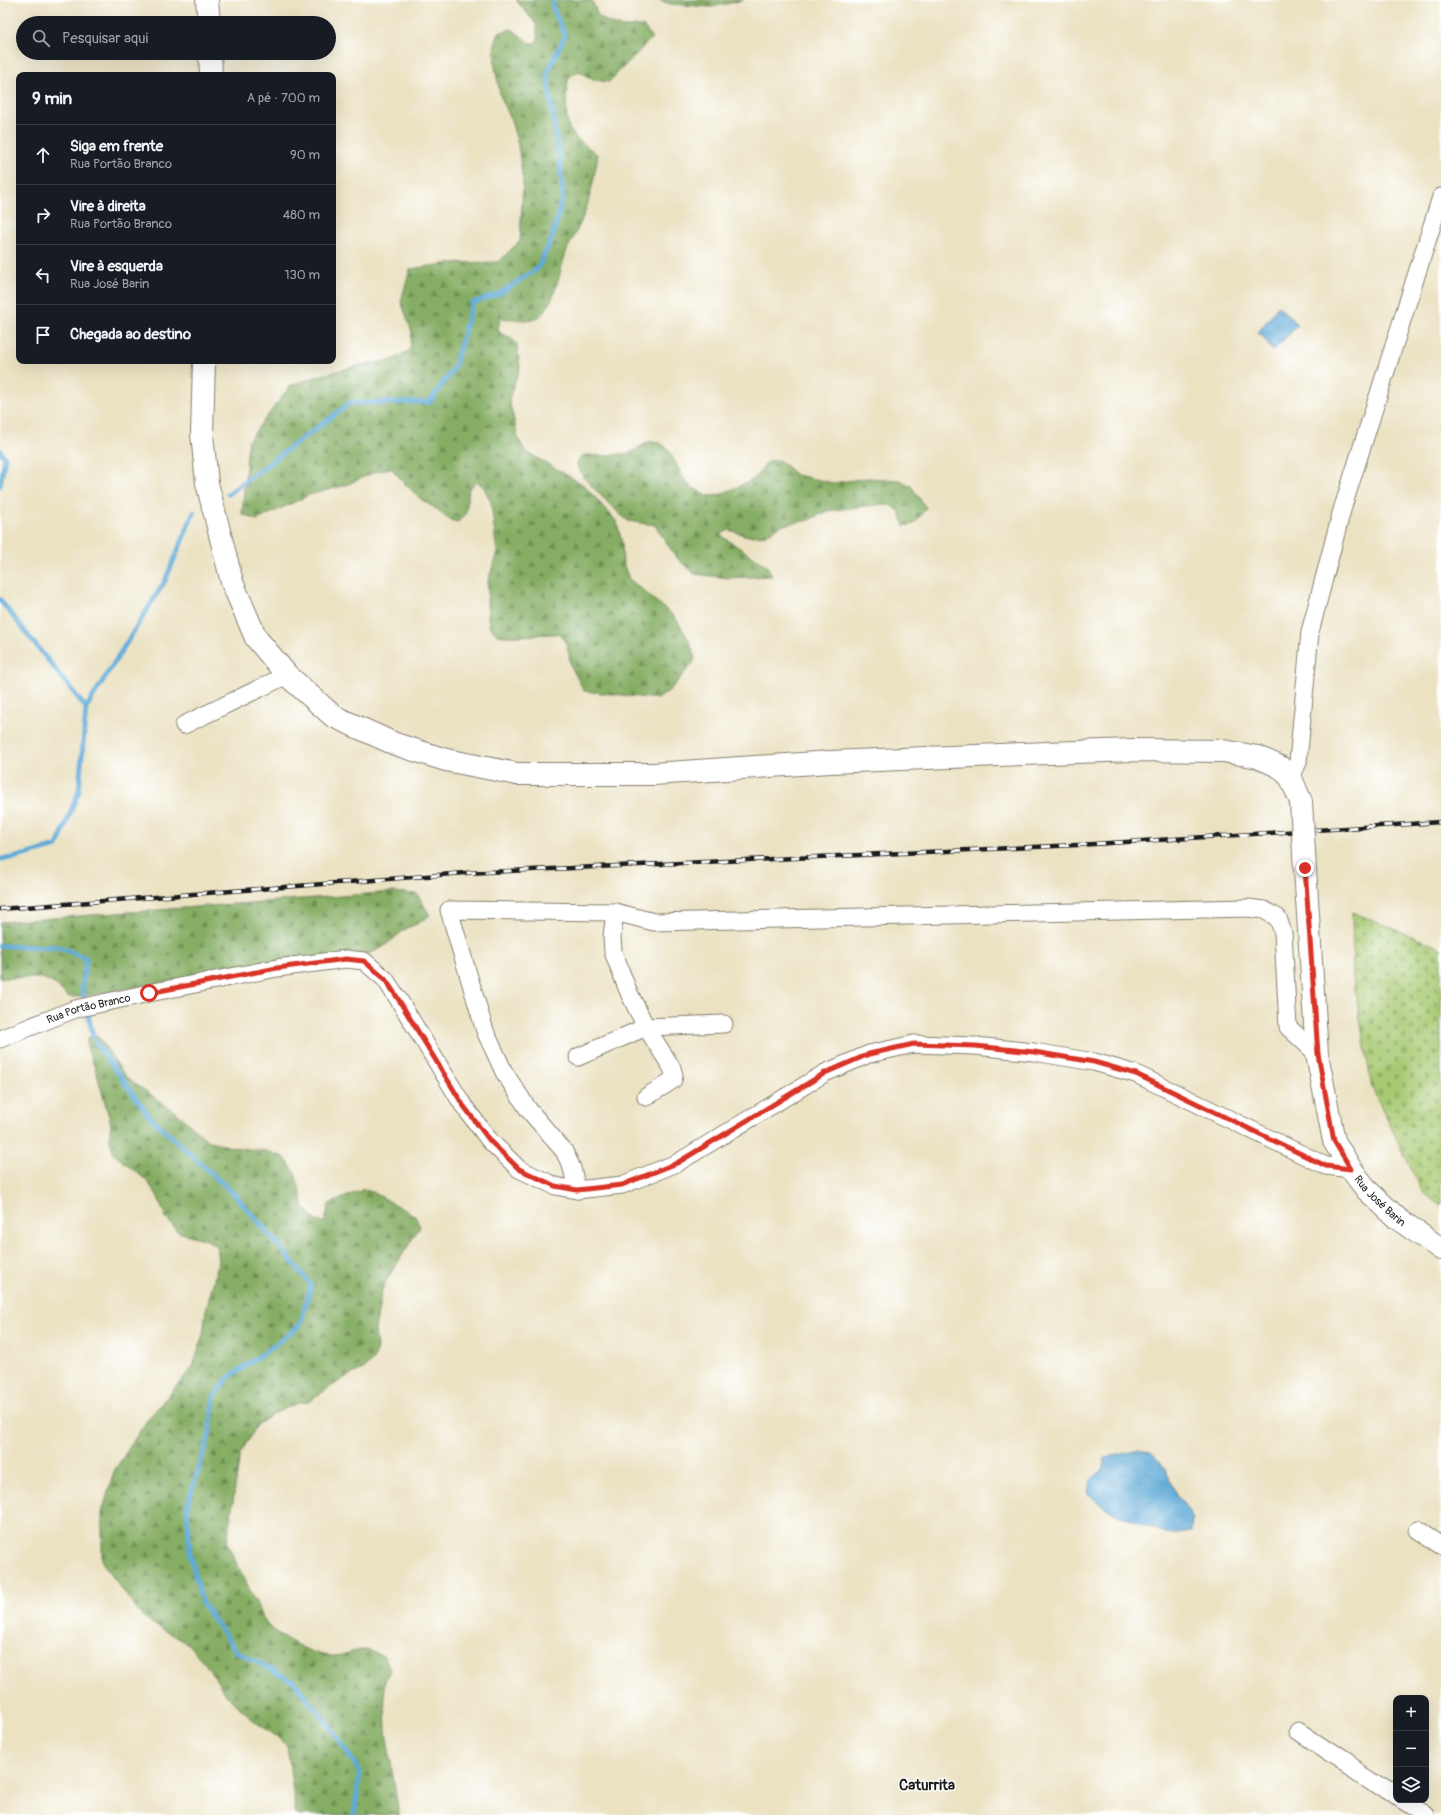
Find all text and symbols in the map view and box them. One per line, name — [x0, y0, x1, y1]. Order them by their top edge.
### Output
search box — [16, 16, 336, 60]
icon: search — [30, 27, 52, 49]
text: Pesquisar aqui — [62, 29, 148, 48]
text: 9 min — [32, 88, 72, 109]
text: A pé · 700 m — [247, 90, 320, 106]
text: Siga em frente — [70, 137, 163, 156]
icon: ahead — [32, 144, 54, 166]
text: 90 m — [290, 147, 320, 163]
text: Rua Portão Branco — [70, 156, 172, 172]
text: Vire à direita — [70, 197, 146, 216]
icon: right — [32, 204, 54, 226]
text: 480 m — [283, 207, 320, 223]
text: Rua Portão Branco — [70, 216, 172, 232]
text: Vire à esquerda — [70, 257, 163, 276]
icon: left — [32, 264, 54, 286]
text: 130 m — [284, 267, 320, 283]
text: Rua José Barin — [70, 276, 149, 292]
icon: arrive — [32, 324, 54, 346]
text: Chegada ao destino — [70, 325, 191, 344]
route end — [1296, 859, 1314, 877]
route start — [140, 984, 158, 1002]
street label: Rua Portão Branco — [45, 991, 132, 1026]
street label: Rua José Barin — [1352, 1173, 1408, 1229]
map controls — [1393, 1695, 1429, 1803]
button: + — [1393, 1695, 1429, 1731]
button: − — [1393, 1731, 1429, 1767]
button: layers — [1393, 1767, 1429, 1803]
district label: Caturrita — [899, 1776, 955, 1795]

